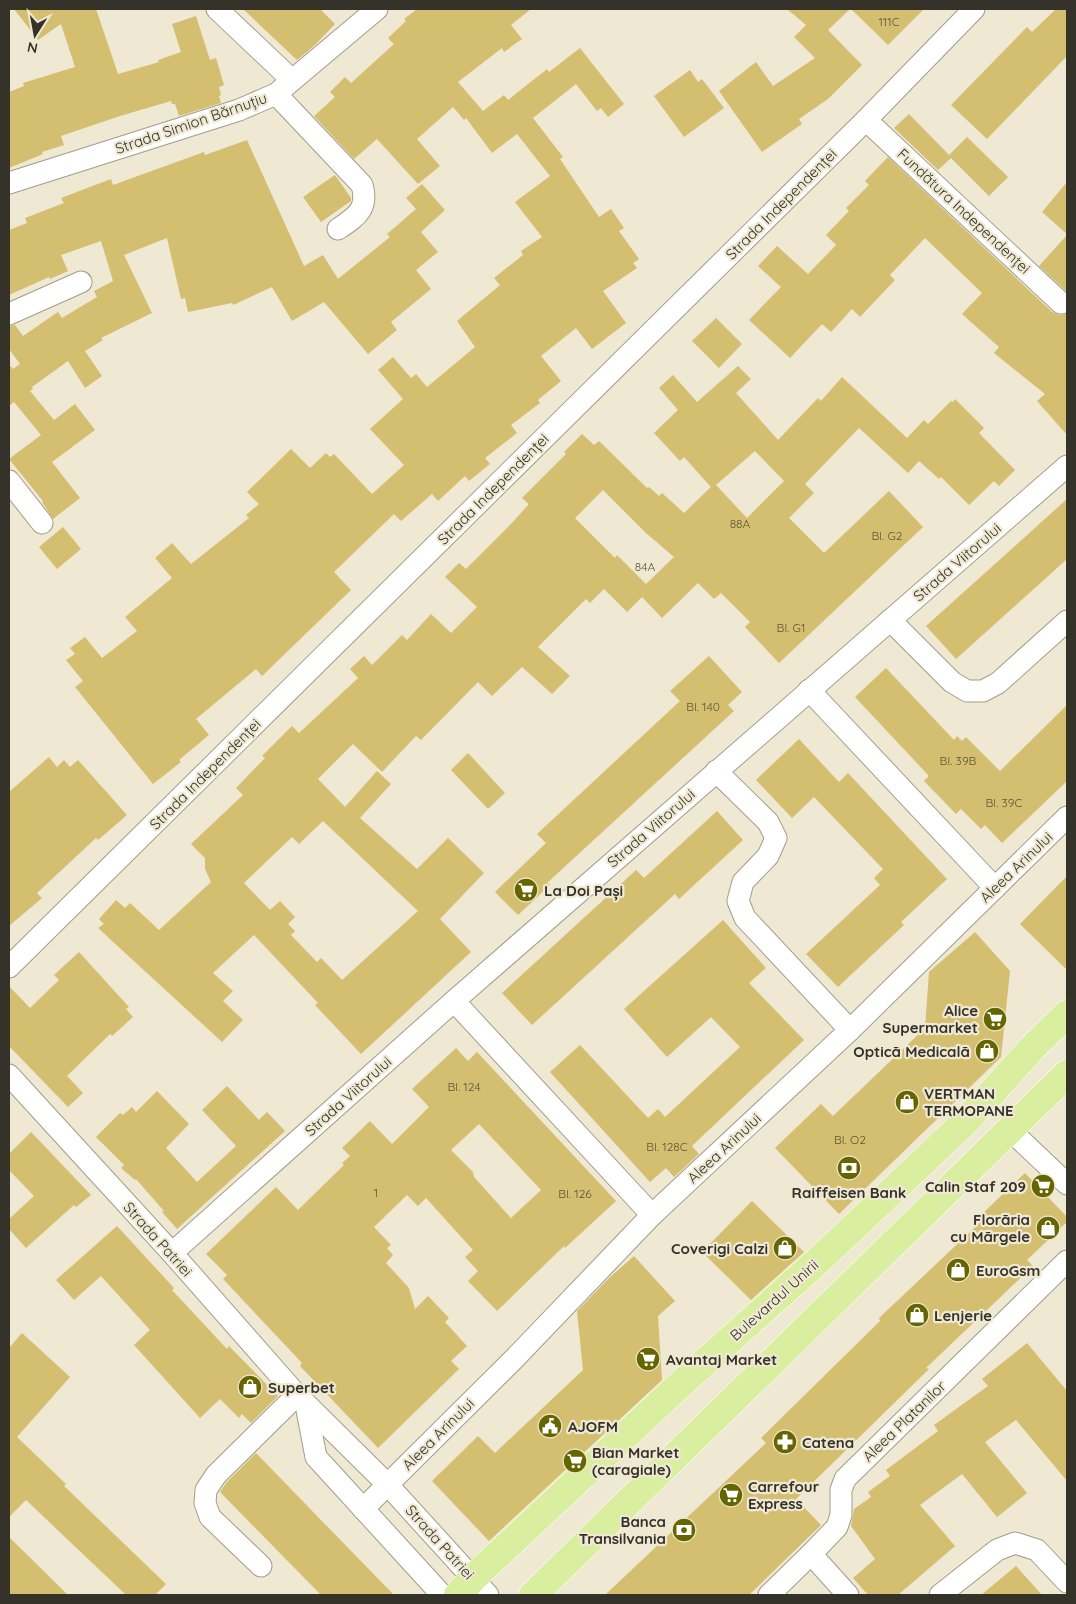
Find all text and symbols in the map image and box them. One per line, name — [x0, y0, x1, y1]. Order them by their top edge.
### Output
north arrow — [10, 10, 60, 60]
house number: 111C — [878, 14, 900, 29]
text: N — [26, 38, 39, 58]
street label: Strada Simion Bărnuțiu — [113, 88, 269, 158]
street label: Strada Independenței — [721, 144, 841, 264]
street label: Fundătura Independenței — [893, 144, 1035, 278]
street label: Strada Independenței — [433, 429, 553, 549]
house number: 88A — [730, 516, 751, 531]
street label: Strada Viitorului — [909, 519, 1005, 605]
house number: Bl. G2 — [872, 528, 903, 543]
house number: 84A — [635, 559, 656, 574]
house number: Bl. G1 — [777, 620, 805, 635]
house number: Bl. 140 — [686, 699, 720, 714]
street label: Strada Independenței — [145, 714, 265, 834]
house number: Bl. 39B — [940, 753, 977, 768]
street label: Strada Viitorului — [603, 785, 699, 871]
house number: Bl. 39C — [986, 795, 1023, 810]
street label: Aleea Arinului — [976, 827, 1056, 907]
supermarket icon: La Doi Pași — [513, 877, 539, 903]
place label: La Doi Pași — [544, 881, 623, 901]
place label: Alice Supermarket — [883, 1001, 978, 1037]
supermarket icon: Alice Supermarket — [982, 1006, 1008, 1032]
shop icon: Optică Medicală — [974, 1038, 1000, 1064]
place label: Optică Medicală — [853, 1042, 970, 1061]
street label: Strada Viitorului — [301, 1052, 395, 1140]
house number: Bl. 124 — [447, 1079, 481, 1094]
place label: VERTMAN TERMOPANE — [924, 1084, 1014, 1120]
shop icon: VERTMAN TERMOPANE — [894, 1089, 920, 1115]
street label: Aleea Arinului — [683, 1109, 765, 1187]
house number: Bl. O2 — [834, 1132, 866, 1147]
house number: Bl. 128C — [646, 1139, 688, 1154]
bank icon: Raiffeisen Bank — [836, 1155, 862, 1181]
supermarket icon: Calin Staf 209 — [1030, 1173, 1056, 1199]
place label: Calin Staf 209 — [925, 1177, 1026, 1196]
place label: Raiffeisen Bank — [792, 1183, 906, 1202]
house number: 1 — [374, 1185, 378, 1200]
house number: Bl. 126 — [558, 1186, 592, 1201]
street label: Strada Patriei — [119, 1198, 197, 1280]
place label: Florăria cu Mărgele — [950, 1210, 1030, 1246]
shop icon: Florăria cu Mărgele — [1035, 1215, 1061, 1241]
shop icon: Coverigi Calzi — [772, 1235, 798, 1261]
place label: Coverigi Calzi — [671, 1239, 768, 1258]
street label: Bulevardul Unirii — [726, 1255, 822, 1345]
shop icon: EuroGsm — [945, 1257, 971, 1283]
place label: EuroGsm — [976, 1261, 1040, 1280]
shop icon: Lenjerie — [904, 1302, 930, 1328]
place label: Lenjerie — [934, 1306, 992, 1325]
supermarket icon: Avantaj Market — [635, 1346, 661, 1372]
place label: Avantaj Market — [666, 1350, 777, 1369]
shop icon: Superbet — [237, 1374, 263, 1400]
street label: Aleea Platanilor — [858, 1376, 950, 1466]
place label: Superbet — [268, 1378, 335, 1397]
street label: Aleea Arinului — [398, 1394, 478, 1474]
public building icon: AJOFM — [537, 1413, 563, 1439]
place label: AJOFM — [568, 1417, 618, 1436]
pharmacy icon: Catena — [772, 1429, 798, 1455]
place label: Catena — [802, 1433, 854, 1452]
place label: Bian Market (caragiale) — [592, 1443, 679, 1479]
supermarket icon: Bian Market (caragiale) — [562, 1448, 588, 1474]
place label: Carrefour Express — [748, 1477, 820, 1513]
supermarket icon: Carrefour Express — [718, 1482, 744, 1508]
street label: Strada Patriei — [401, 1501, 479, 1583]
place label: Banca Transilvania — [579, 1512, 666, 1548]
bank icon: Banca Transilvania — [671, 1517, 697, 1543]

